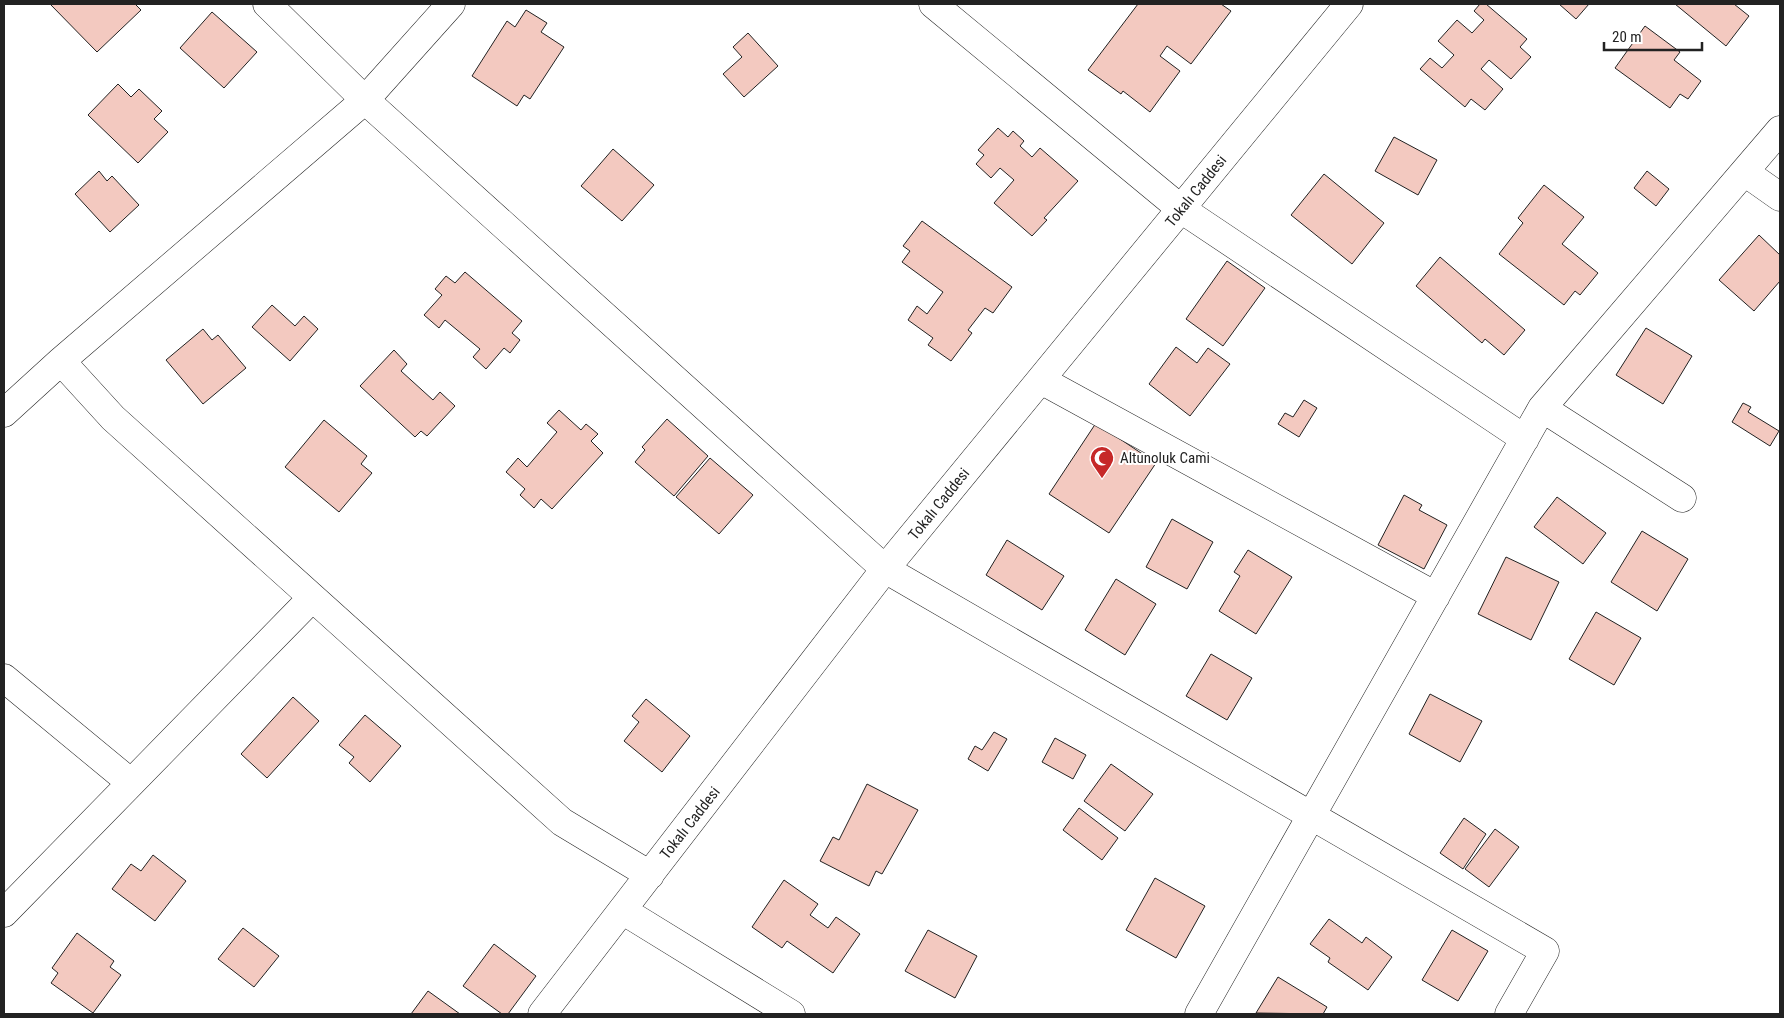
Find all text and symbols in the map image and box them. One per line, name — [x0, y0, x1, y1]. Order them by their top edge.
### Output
scale bar — [1604, 20, 1702, 52]
text: 20 m — [1612, 28, 1642, 46]
street label: Tokalı Caddesi — [1162, 152, 1230, 230]
mosque icon: Altunoluk Cami — [1089, 445, 1115, 479]
place label: Altunoluk Cami — [1120, 449, 1210, 467]
street label: Tokalı Caddesi — [905, 465, 973, 543]
street label: Tokalı Caddesi — [656, 783, 724, 863]

